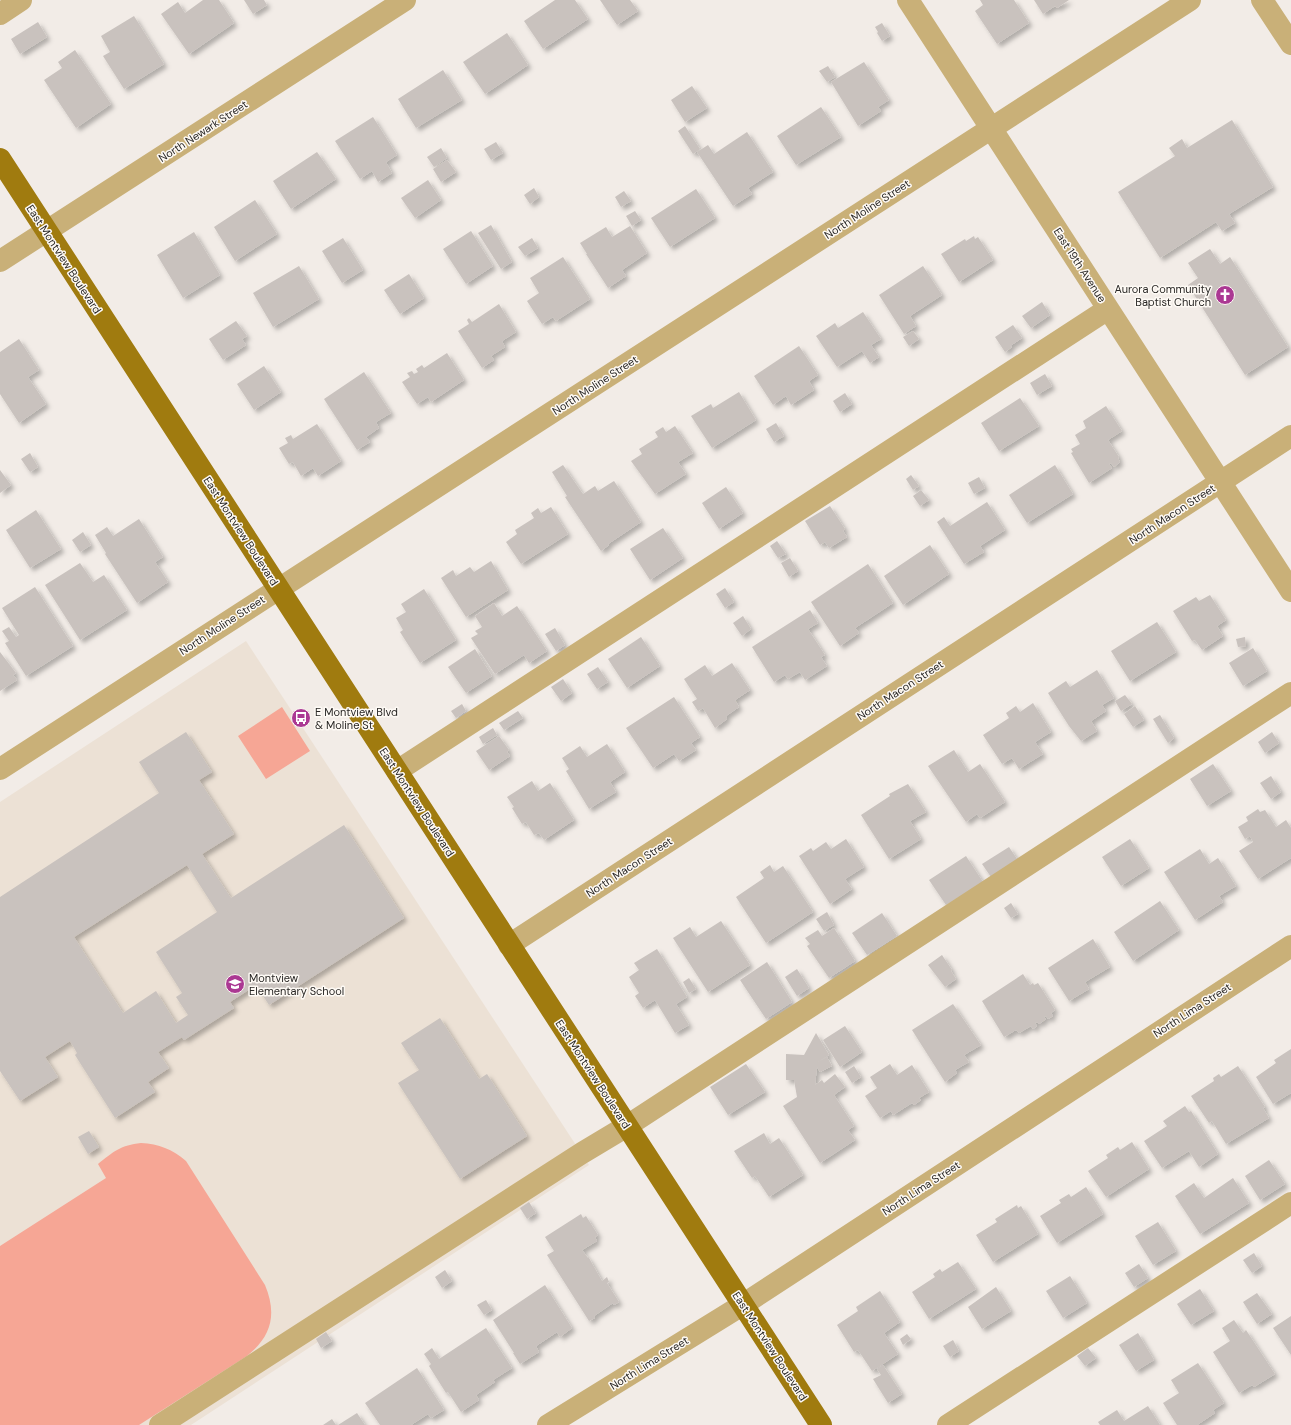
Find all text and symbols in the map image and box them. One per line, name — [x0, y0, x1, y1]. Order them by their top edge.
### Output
street label: North Newark Street — [156, 97, 250, 165]
street label: North Moline Street — [822, 176, 912, 242]
street label: East Montview Boulevard — [24, 202, 105, 316]
street label: East 19th Avenue — [1051, 225, 1109, 305]
place label: Aurora Community Baptist Church — [1114, 282, 1211, 309]
church icon: Aurora Community Baptist Church — [1214, 284, 1236, 306]
street label: North Moline Street — [550, 352, 640, 418]
street label: East Montview Boulevard — [201, 474, 282, 588]
street label: North Macon Street — [1126, 481, 1218, 547]
street label: North Moline Street — [177, 592, 267, 658]
street label: North Macon Street — [854, 657, 946, 723]
place label: E Montview Blvd & Moline St — [315, 705, 398, 732]
bus stop icon: E Montview Blvd & Moline St — [290, 707, 312, 729]
street label: East Montview Boulevard — [377, 745, 458, 859]
street label: North Macon Street — [583, 834, 675, 900]
place label: Montview Elementary School — [249, 971, 344, 998]
school or university icon: Montview Elementary School — [224, 973, 246, 995]
street label: North Lima Street — [1150, 980, 1234, 1040]
street label: East Montview Boulevard — [553, 1017, 634, 1131]
street label: North Lima Street — [879, 1158, 963, 1218]
street label: East Montview Boulevard — [730, 1289, 811, 1403]
street label: North Lima Street — [607, 1333, 691, 1393]

